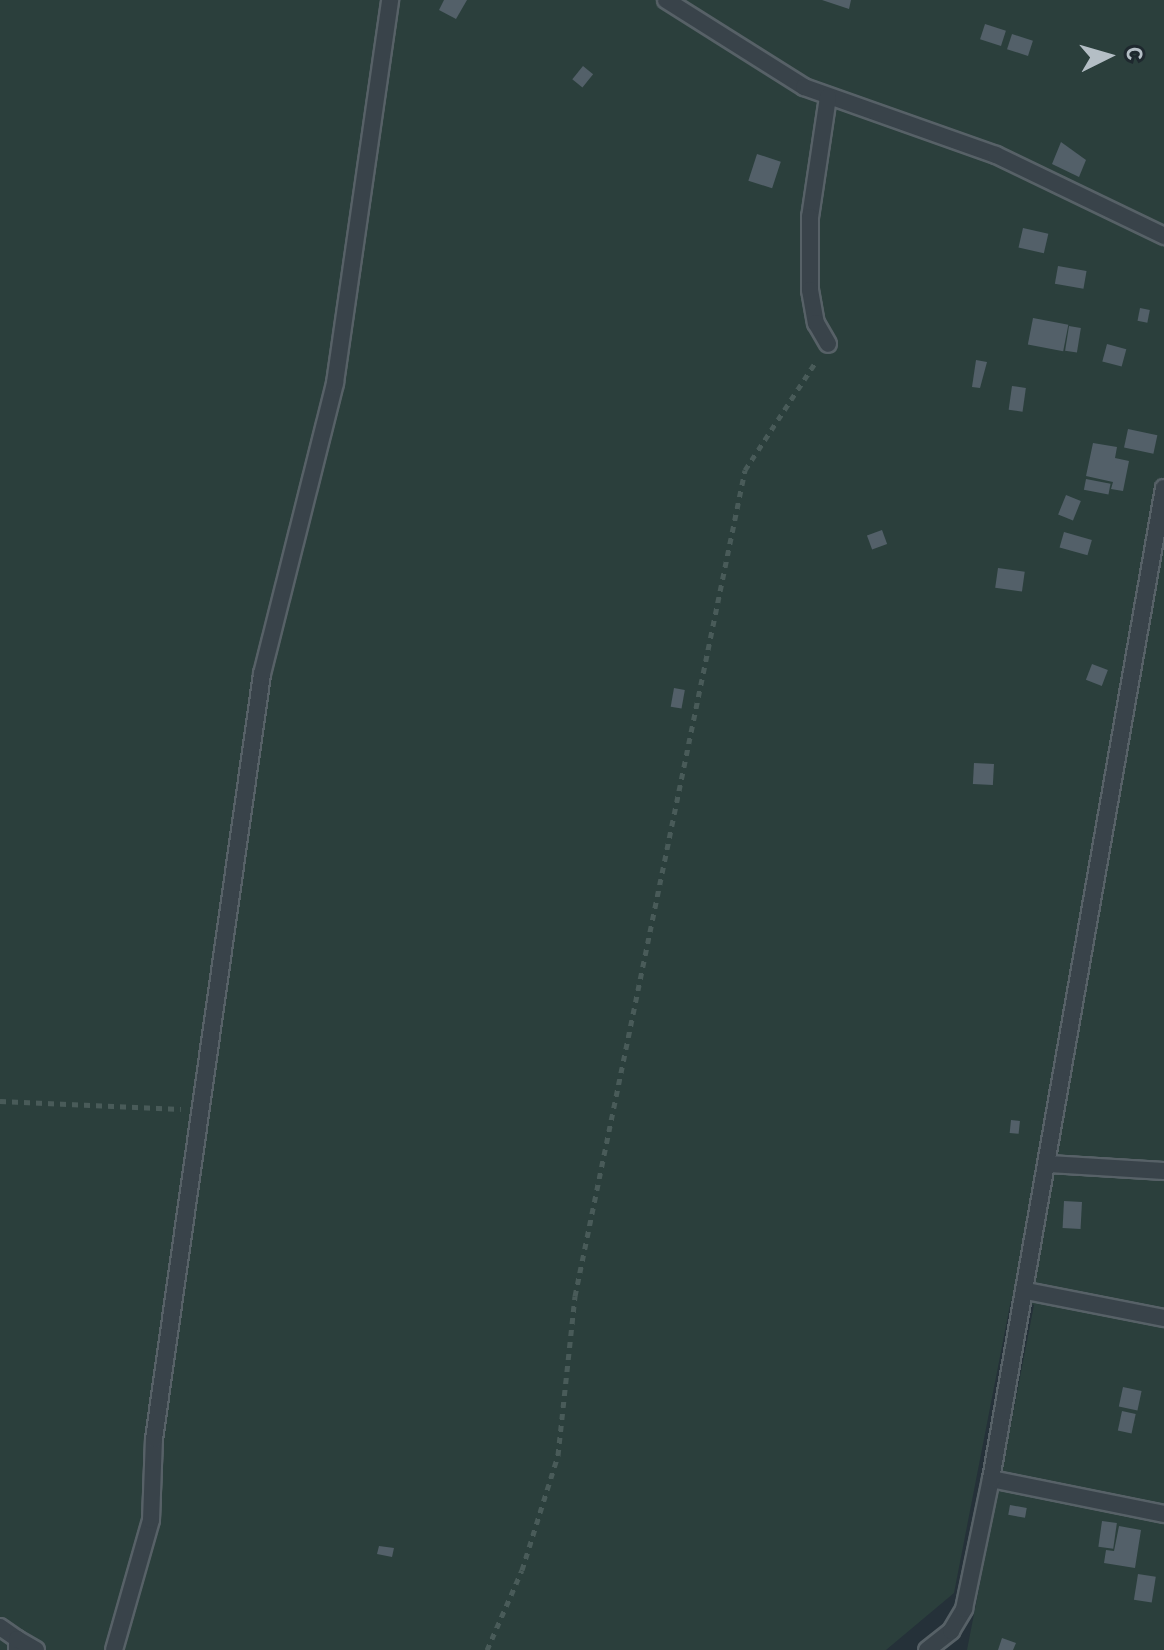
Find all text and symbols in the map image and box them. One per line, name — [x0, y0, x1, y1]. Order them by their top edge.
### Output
north arrow — [1068, 16, 1148, 96]
text: С — [1118, 46, 1146, 62]

